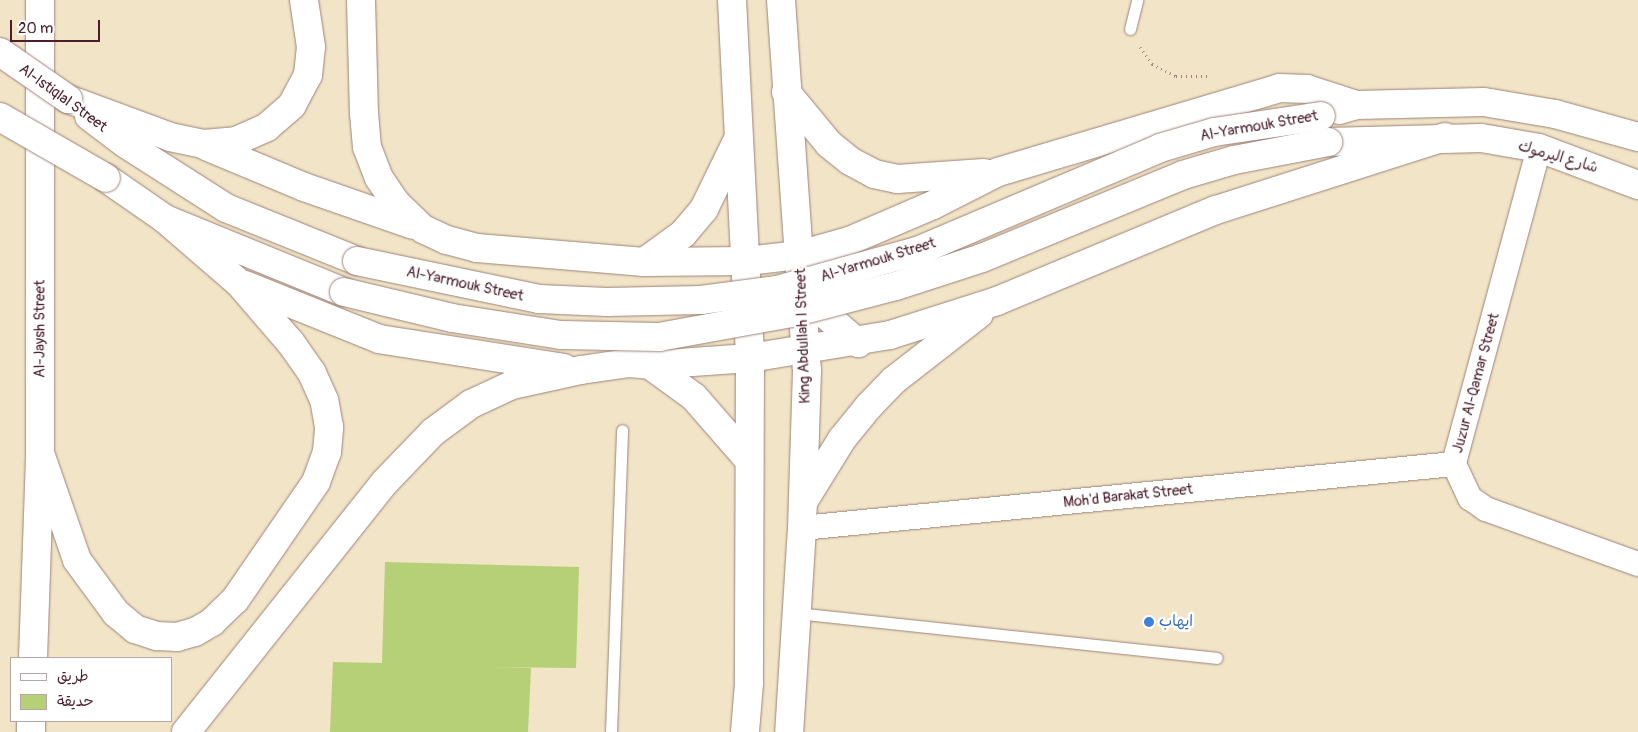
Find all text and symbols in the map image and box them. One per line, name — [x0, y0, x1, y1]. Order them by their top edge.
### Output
scale bar — [12, 10, 102, 42]
text: 20 m — [18, 19, 53, 38]
street label: Al-Istiqlal Street — [15, 60, 111, 136]
street label: Al-Yarmouk Street — [1199, 107, 1319, 145]
street label: شارع اليرموك — [1516, 137, 1600, 177]
street label: Al-Yarmouk Street — [818, 234, 938, 286]
street label: Al-Yarmouk Street — [405, 263, 525, 305]
street label: King Abdullah I Street — [792, 268, 814, 404]
street label: Al-Jaysh Street — [31, 280, 49, 378]
street label: Juzur Al-Qamar Street — [1449, 311, 1503, 455]
street label: Moh'd Barakat Street — [1062, 480, 1194, 512]
place label: ايهاب — [1159, 613, 1193, 631]
marker: ايهاب — [1143, 616, 1155, 628]
legend — [10, 657, 172, 722]
text: طريق — [57, 667, 89, 686]
text: حديقة — [57, 692, 94, 711]

